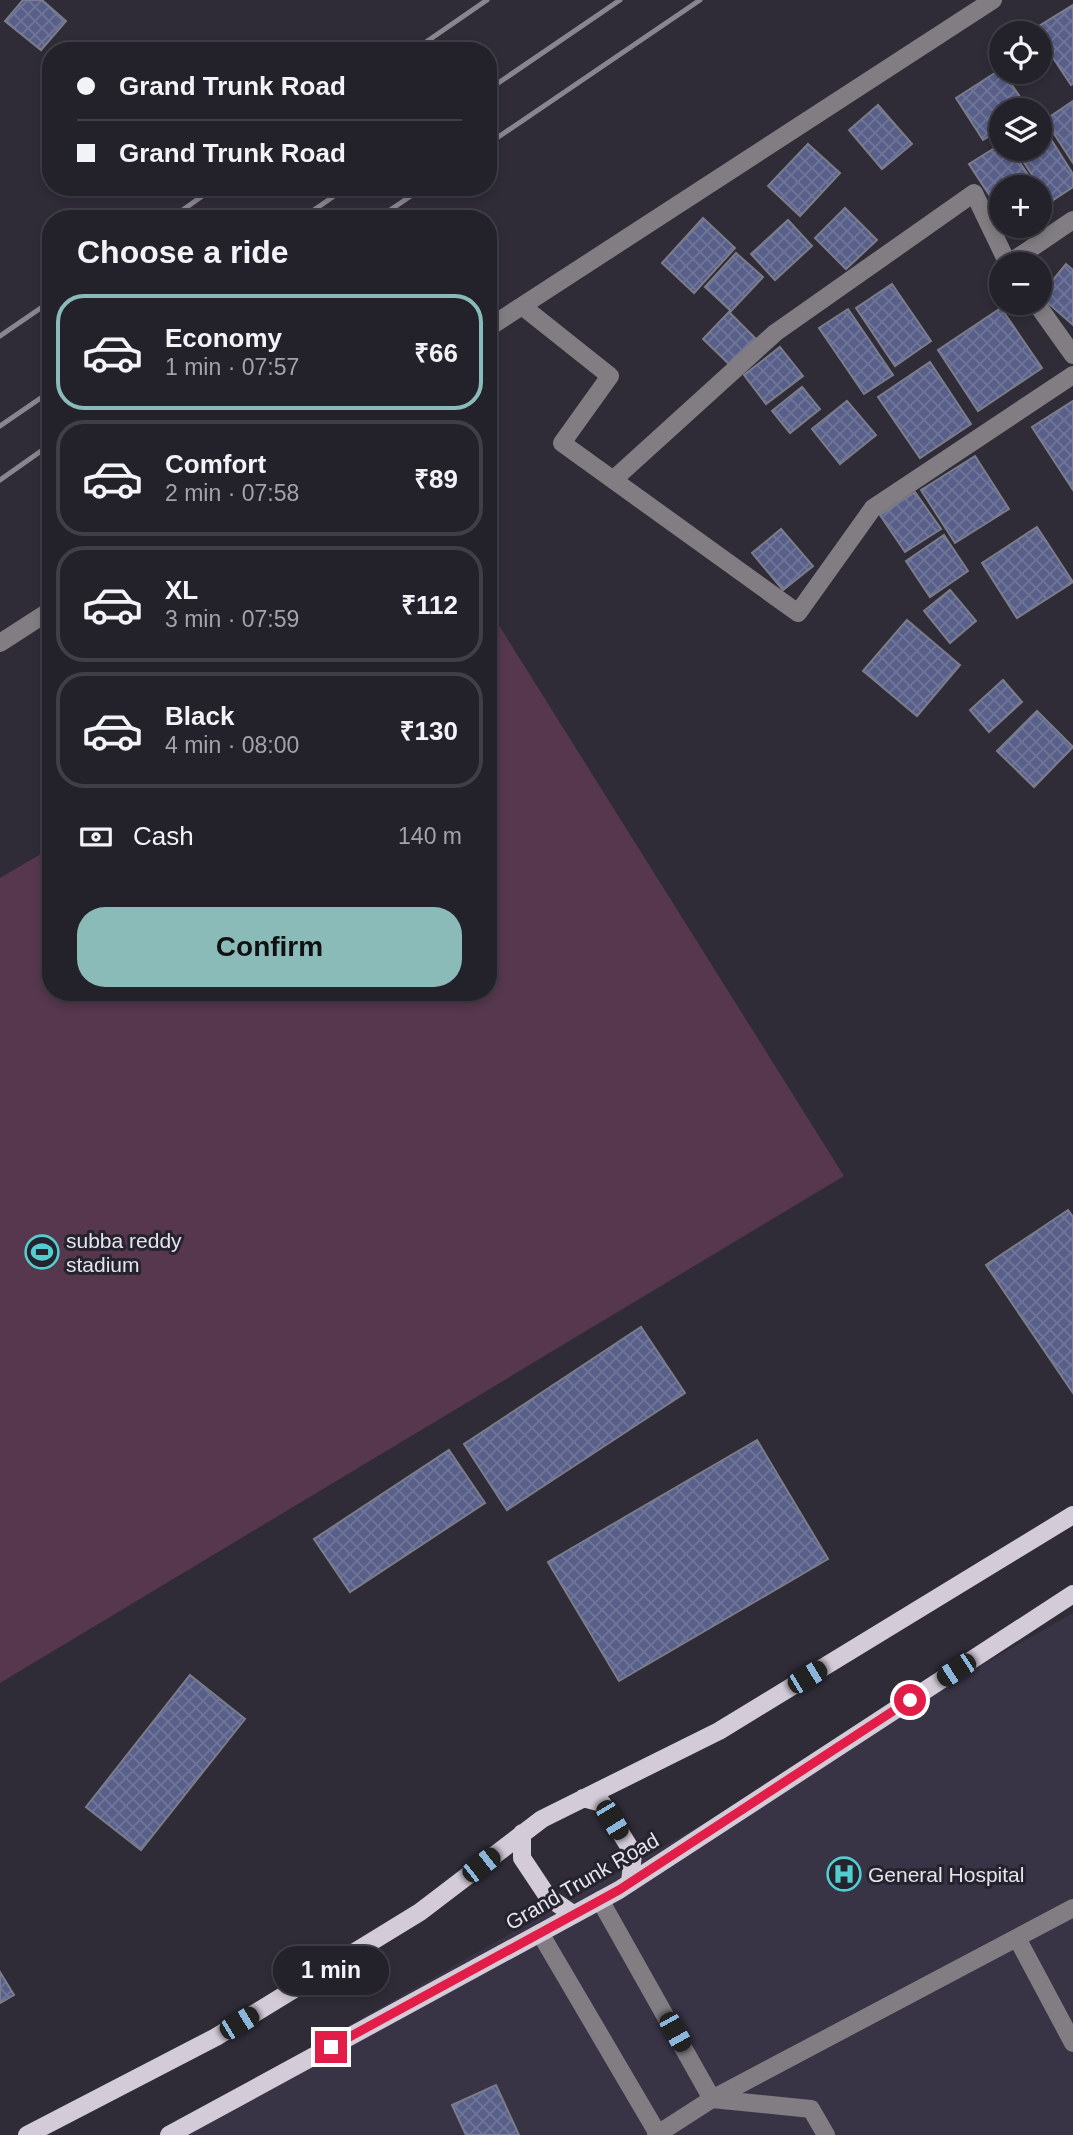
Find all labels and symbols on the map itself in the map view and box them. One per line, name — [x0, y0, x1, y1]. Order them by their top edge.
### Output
place label: subba reddy stadium — [66, 1229, 182, 1276]
sports icon: subba reddy stadium — [23, 1233, 61, 1271]
car — [933, 1650, 980, 1690]
car — [784, 1657, 831, 1697]
route start — [894, 1684, 926, 1716]
car — [593, 1797, 632, 1843]
street label: Grand Trunk Road — [501, 1828, 663, 1934]
car — [458, 1844, 505, 1886]
hospital icon: General Hospital — [825, 1855, 863, 1893]
place label: General Hospital — [868, 1863, 1024, 1886]
callout: 1 min — [273, 1946, 389, 1994]
car — [216, 2003, 263, 2043]
car — [656, 2009, 695, 2055]
route end — [315, 2031, 347, 2063]

